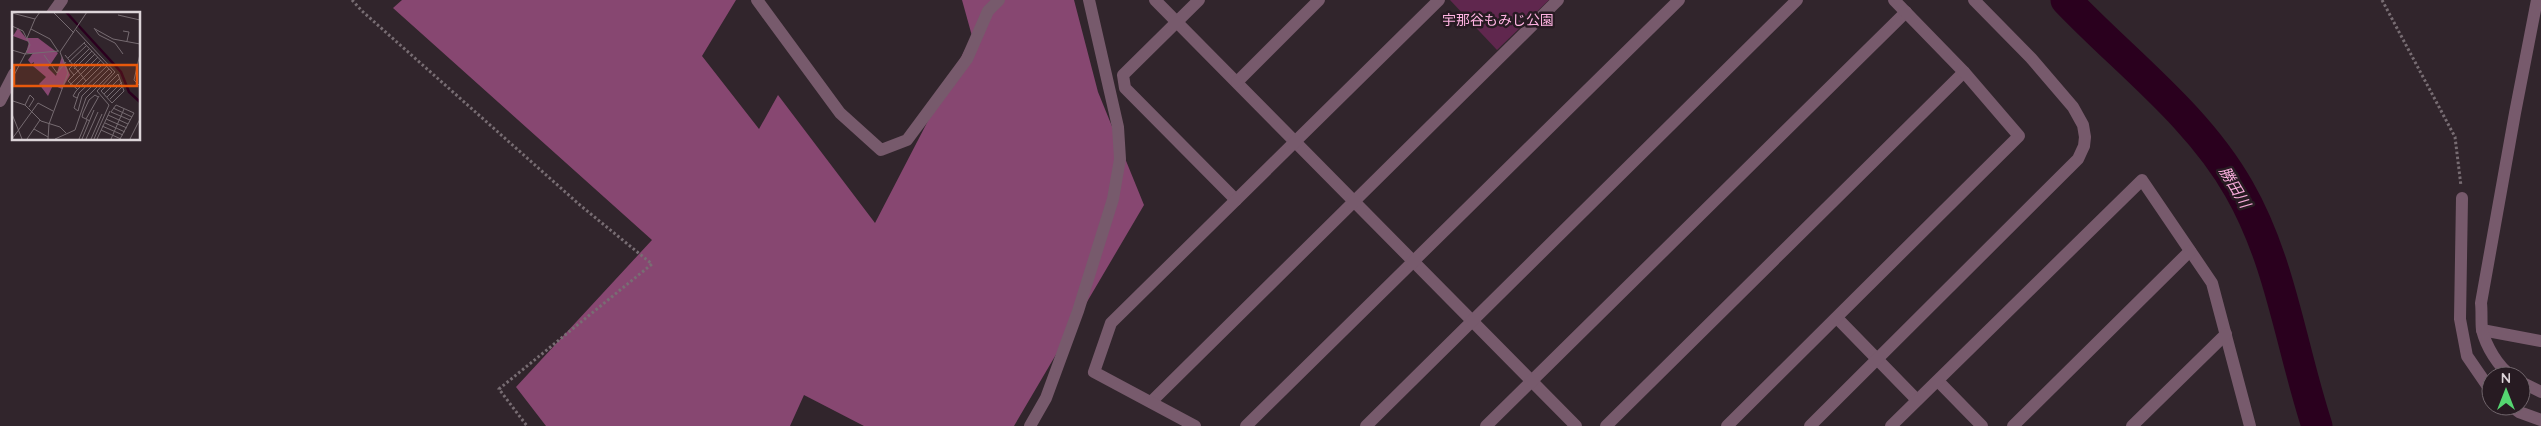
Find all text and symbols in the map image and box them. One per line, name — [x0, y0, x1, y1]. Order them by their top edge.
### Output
park label: 宇那谷もみじ公園 — [1442, 11, 1554, 29]
inset map — [12, 12, 140, 140]
water label: 勝田川 — [2215, 163, 2256, 213]
north arrow — [2481, 366, 2531, 416]
text: N — [2501, 369, 2511, 387]

